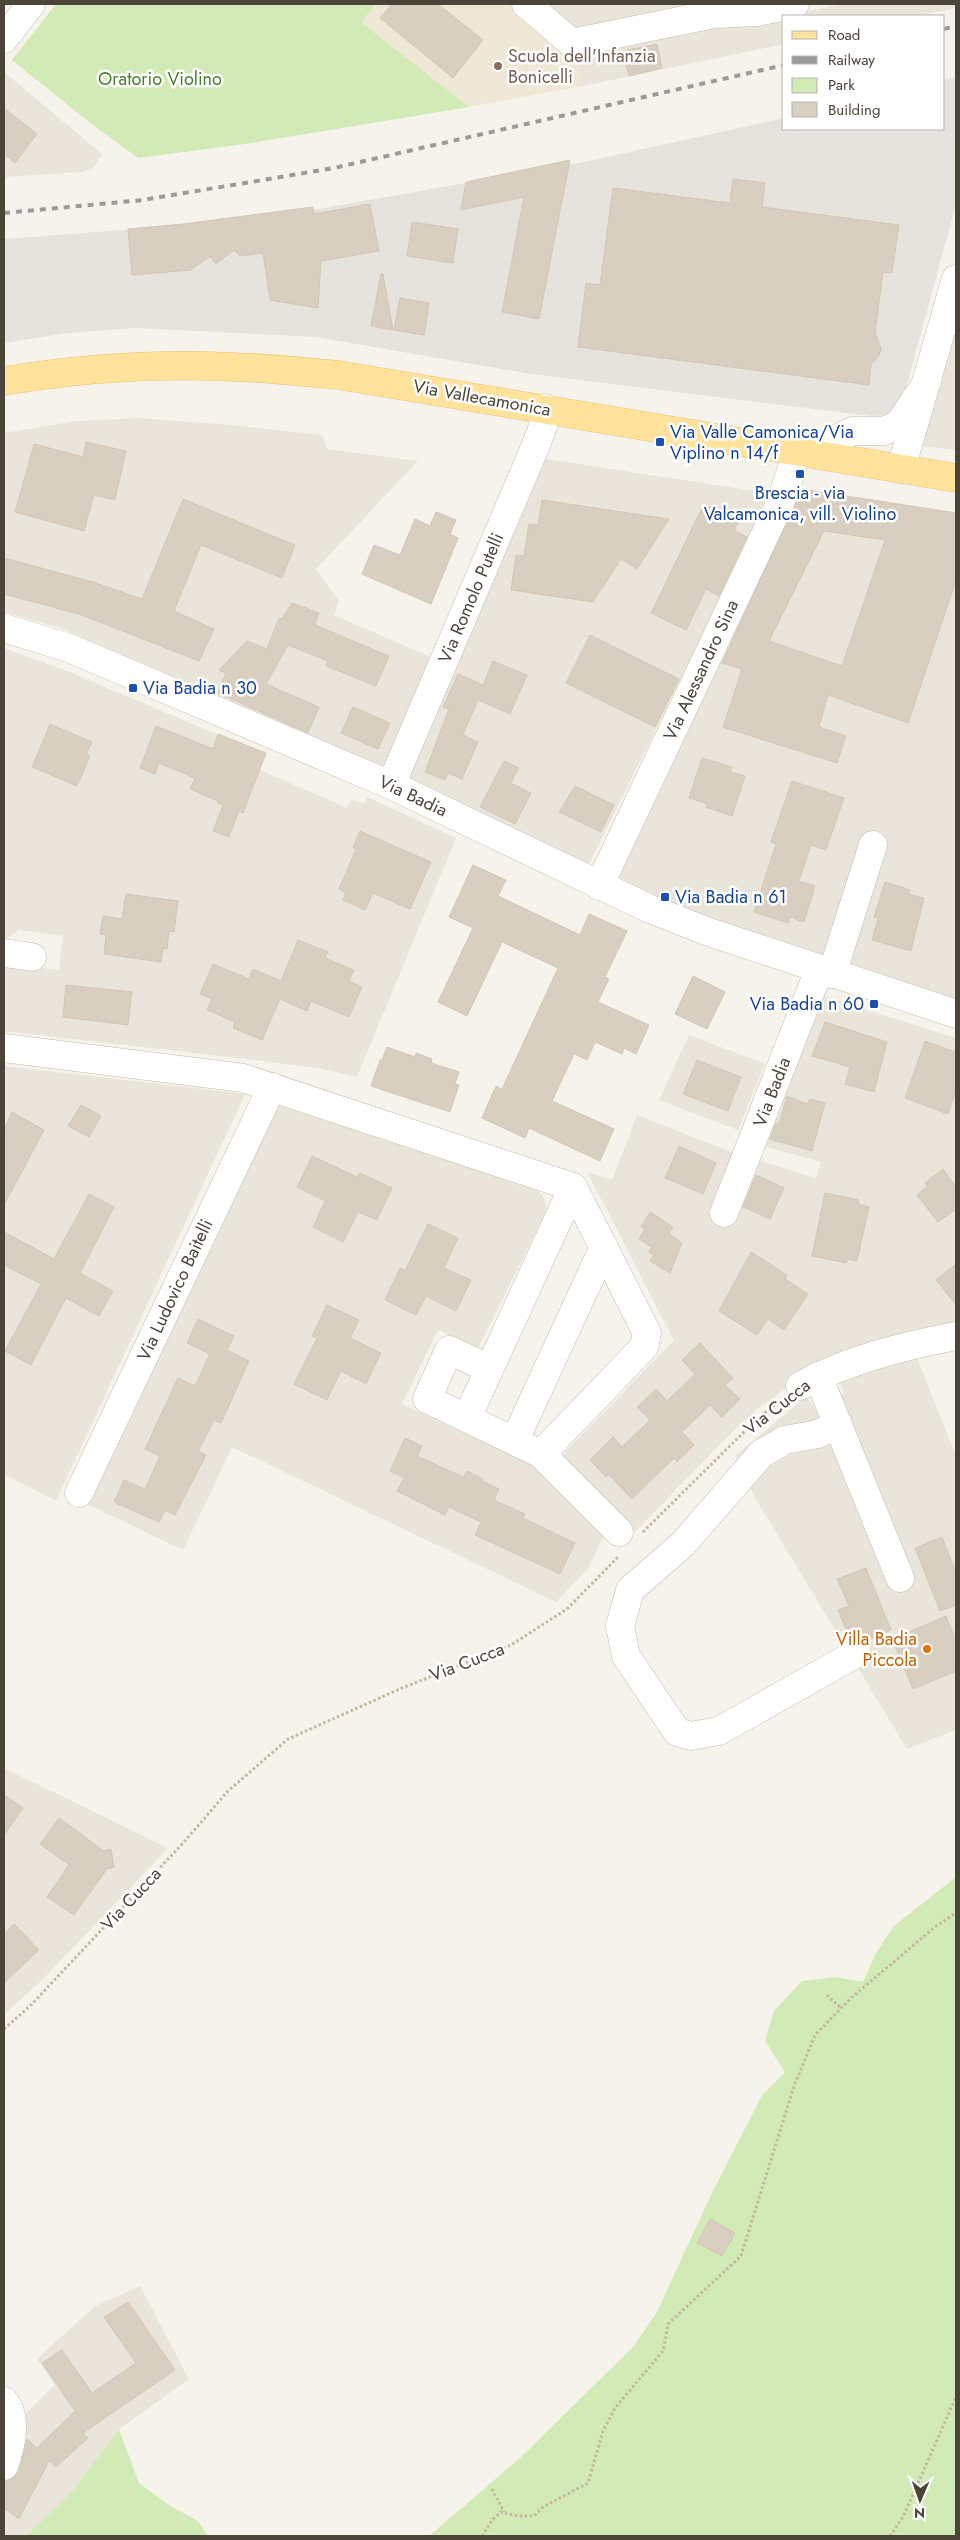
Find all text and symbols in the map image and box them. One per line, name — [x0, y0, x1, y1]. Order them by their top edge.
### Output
legend — [782, 15, 945, 130]
text: Road — [828, 24, 860, 46]
place label: Scuola dell'Infanzia Bonicelli — [508, 43, 656, 90]
text: Railway — [828, 49, 875, 71]
marker: Scuola dell'Infanzia Bonicelli — [492, 60, 504, 72]
park label: Oratorio Violino — [98, 66, 222, 92]
text: Park — [828, 74, 855, 96]
text: Building — [828, 99, 880, 121]
street label: Via Vallecamonica — [411, 373, 553, 423]
place label: Via Valle Camonica/Via Viplino n 14/f — [670, 419, 854, 466]
marker: Via Valle Camonica/Via Viplino n 14/f — [654, 436, 666, 448]
marker: Brescia - via Valcamonica, vill. Violino — [794, 468, 806, 480]
place label: Brescia - via Valcamonica, vill. Violino — [704, 480, 896, 527]
street label: Via Romolo Putelli — [432, 529, 510, 667]
street label: Via Alessandro Sina — [657, 595, 745, 745]
place label: Via Badia n 30 — [143, 675, 257, 701]
marker: Via Badia n 30 — [127, 682, 139, 694]
street label: Via Badia — [374, 769, 452, 823]
place label: Via Badia n 61 — [675, 884, 787, 910]
marker: Via Badia n 61 — [659, 891, 671, 903]
place label: Via Badia n 60 — [750, 991, 864, 1017]
marker: Via Badia n 60 — [868, 998, 880, 1010]
street label: Via Badia — [747, 1053, 797, 1131]
street label: Via Ludovico Baitelli — [131, 1215, 219, 1365]
street label: Via Cucca — [738, 1373, 816, 1441]
place label: Villa Badia Piccola — [836, 1626, 917, 1673]
street label: Via Cucca — [426, 1636, 508, 1688]
marker: Villa Badia Piccola — [921, 1643, 933, 1655]
street label: Via Cucca — [95, 1862, 167, 1936]
north arrow — [895, 2475, 945, 2525]
text: N — [914, 2503, 925, 2523]

